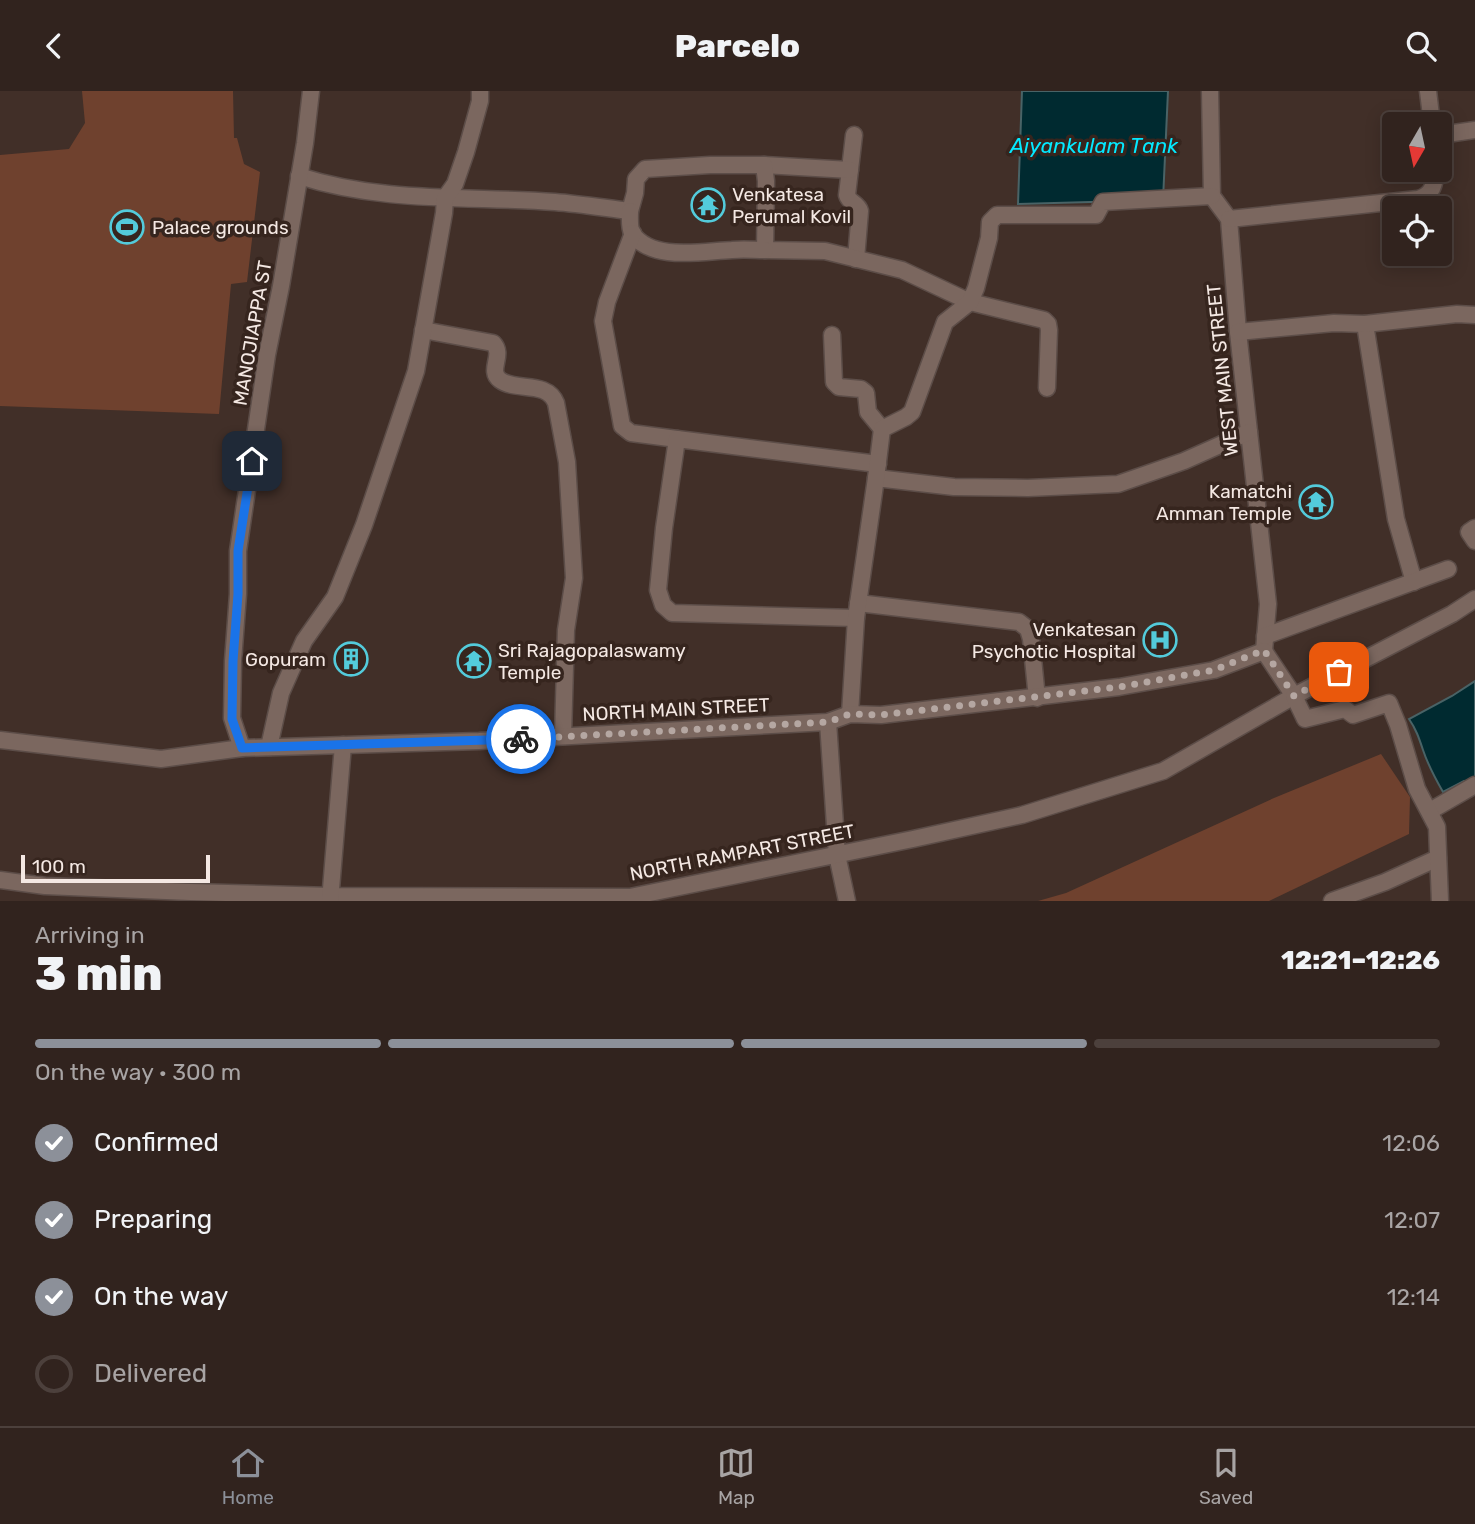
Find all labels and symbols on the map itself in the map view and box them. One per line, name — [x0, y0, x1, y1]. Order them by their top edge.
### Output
north arrow — [1382, 112, 1452, 182]
water label: Aiyankulam Tank — [1009, 133, 1179, 158]
place label: Venkatesa Perumal Kovil — [732, 183, 851, 228]
temple icon: Venkatesa Perumal Kovil — [689, 186, 727, 224]
sports icon: Palace grounds — [108, 208, 146, 246]
place label: Palace grounds — [152, 216, 289, 239]
street label: MANOJIAPPA ST — [228, 259, 277, 407]
street label: WEST MAIN STREET — [1202, 282, 1243, 457]
pin — [222, 431, 282, 491]
place label: Kamatchi Amman Temple — [1156, 480, 1292, 525]
temple icon: Kamatchi Amman Temple — [1297, 483, 1335, 521]
place label: Venkatesan Psychotic Hospital — [972, 618, 1136, 663]
hospital icon: Venkatesan Psychotic Hospital — [1141, 621, 1179, 659]
place label: Sri Rajagopalaswamy Temple — [498, 639, 686, 684]
building icon: Gopuram — [332, 640, 370, 678]
temple icon: Sri Rajagopalaswamy Temple — [455, 642, 493, 680]
pin — [1309, 642, 1369, 702]
place label: Gopuram — [245, 648, 326, 671]
street label: NORTH MAIN STREET — [582, 693, 770, 726]
courier — [486, 704, 556, 774]
street label: NORTH RAMPART STREET — [628, 819, 856, 886]
scale bar — [21, 852, 210, 884]

